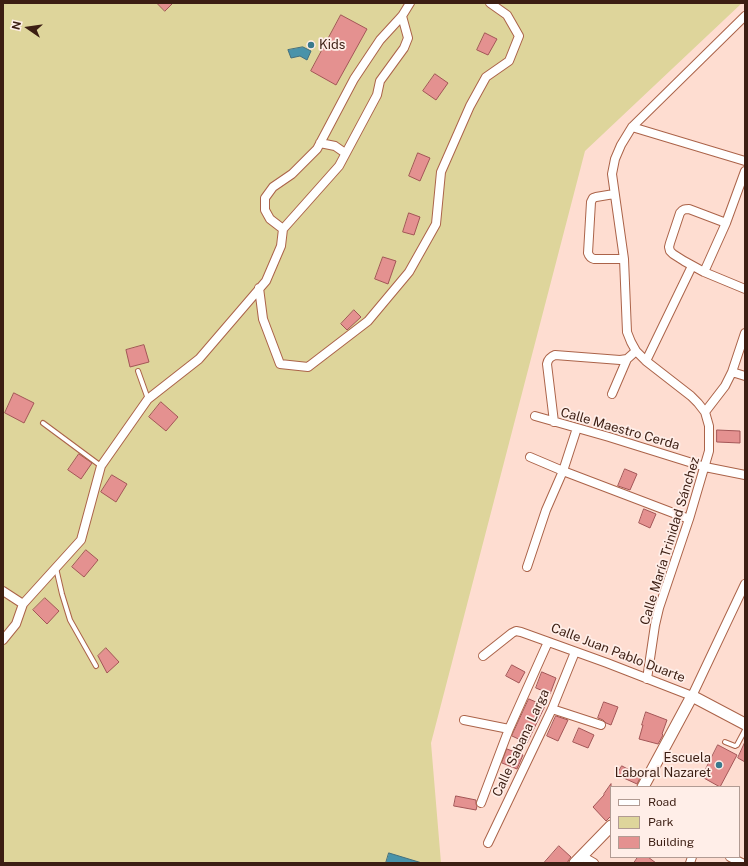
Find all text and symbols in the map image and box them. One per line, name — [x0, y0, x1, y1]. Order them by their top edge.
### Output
north arrow — [8, 8, 48, 48]
text: N — [9, 20, 23, 31]
place label: Kids — [319, 37, 345, 53]
marker: Kids — [306, 40, 316, 50]
street label: Calle Maestro Cerda — [559, 405, 681, 453]
street label: Calle María Trinidad Sánchez — [637, 455, 703, 627]
street label: Calle Juan Pablo Duarte — [549, 620, 687, 686]
street label: Calle Sabana Larga — [489, 687, 553, 799]
place label: Escuela Laboral Nazaret — [615, 750, 711, 781]
marker: Escuela Laboral Nazaret — [714, 760, 724, 770]
legend — [610, 786, 740, 858]
text: Road — [648, 795, 676, 809]
text: Park — [648, 815, 674, 829]
text: Building — [648, 835, 694, 849]

